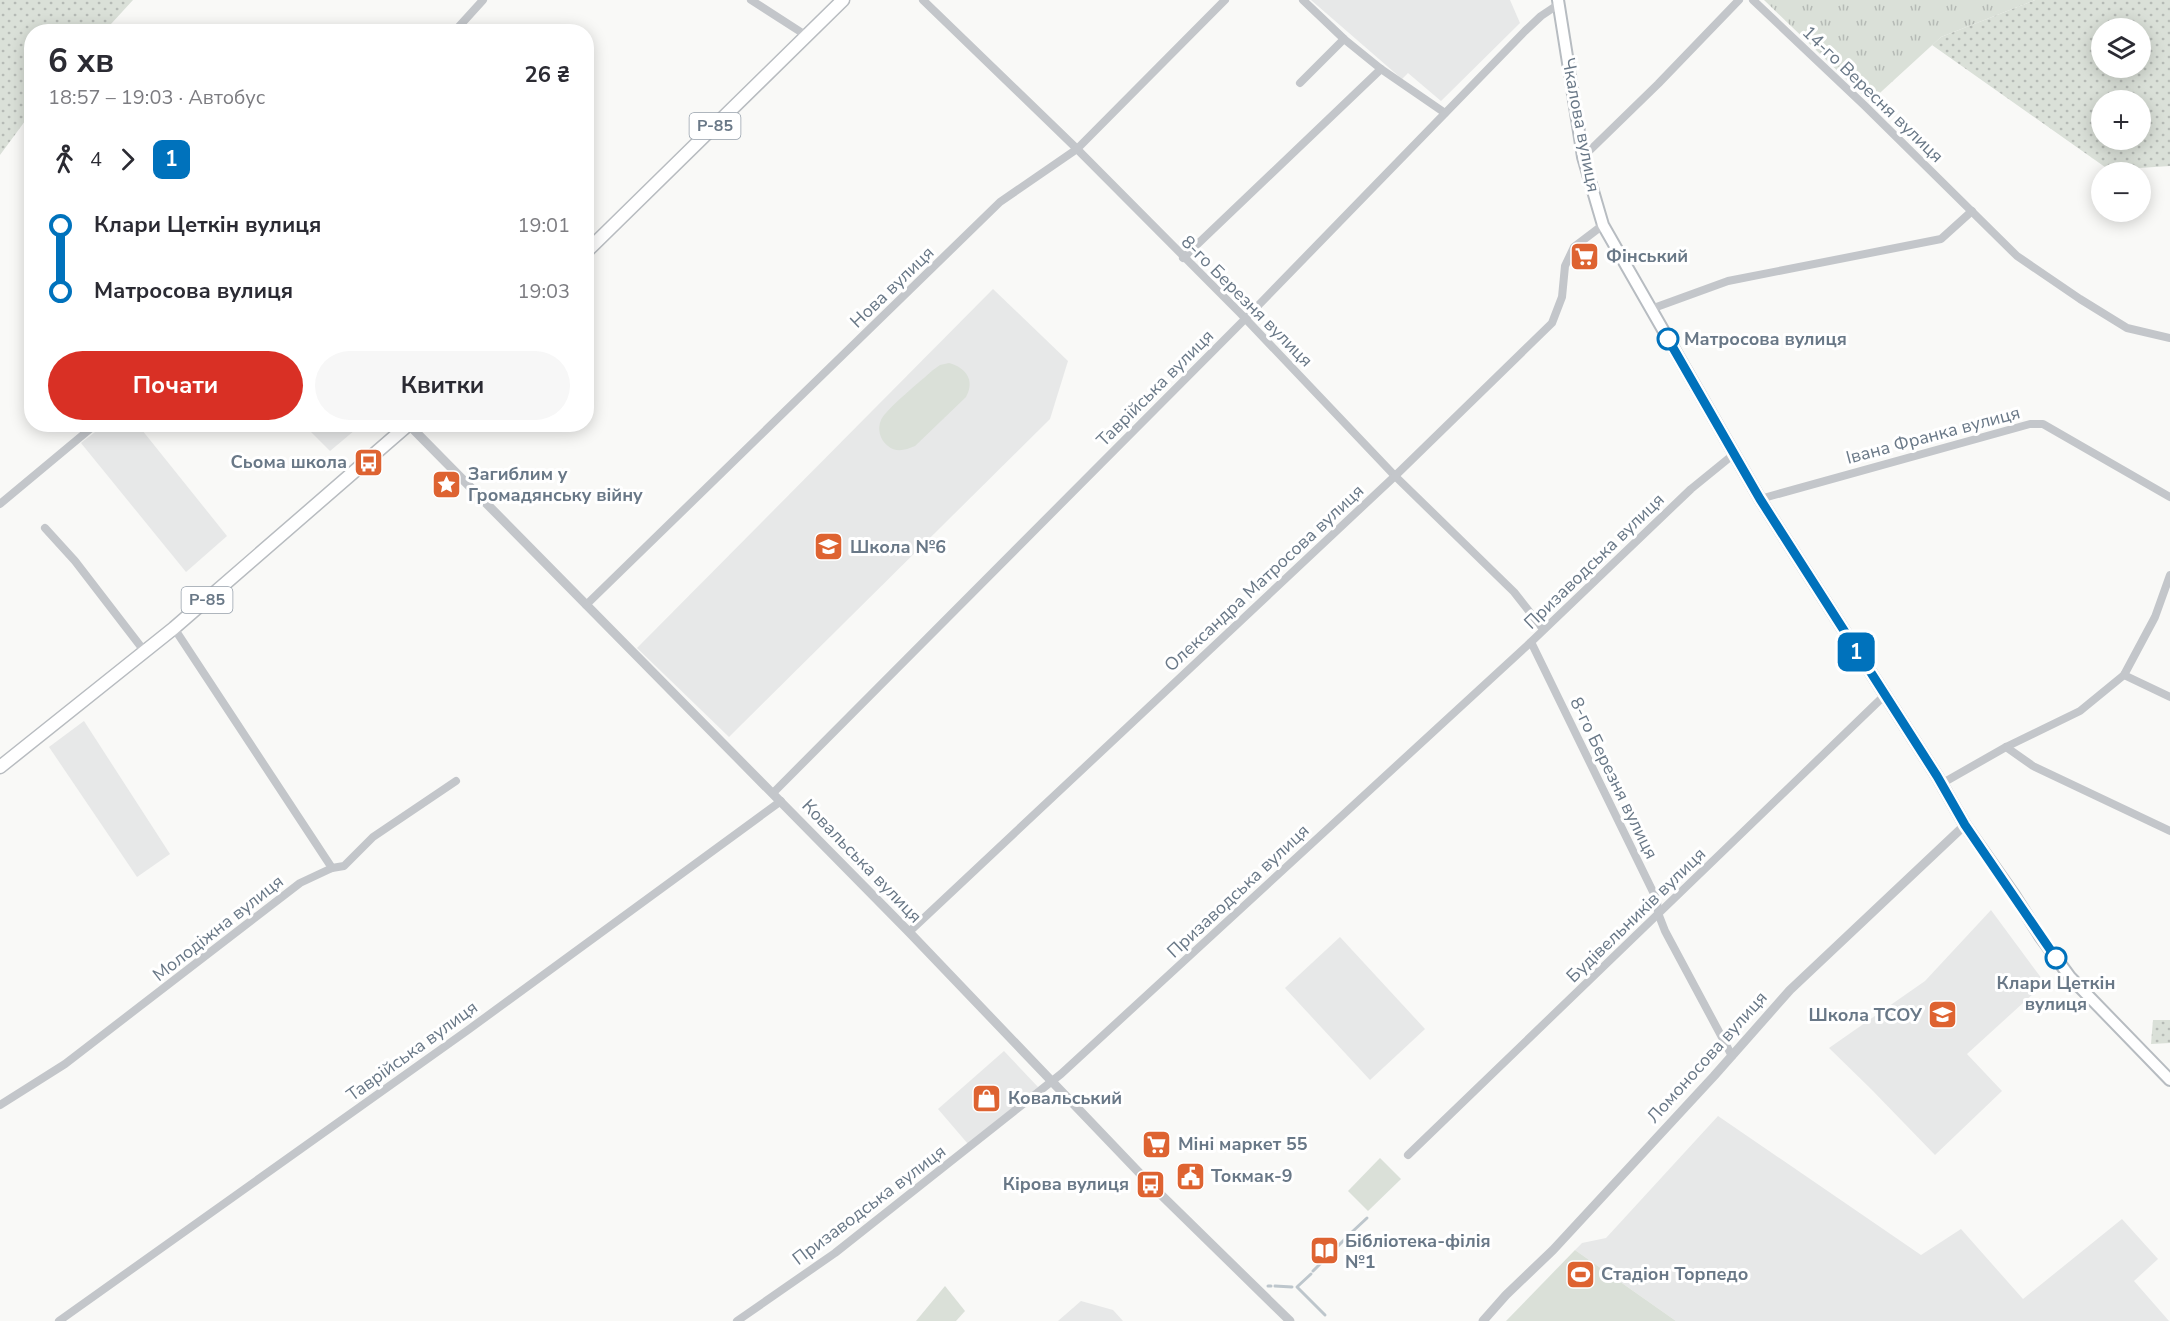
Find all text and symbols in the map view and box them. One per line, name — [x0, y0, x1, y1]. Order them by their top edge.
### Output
map controls — [2091, 18, 2151, 222]
button: layers — [2091, 18, 2151, 78]
street label: 14-го Вересня вулиця — [1797, 20, 1949, 168]
text: 6 хв — [48, 39, 114, 84]
street label: Чкалова вулиця — [1556, 56, 1606, 194]
text: 26 ₴ — [524, 60, 570, 90]
text: 18:57 – 19:03 · Автобус — [48, 84, 265, 111]
button: + — [2091, 90, 2151, 150]
road number: Р-85 — [690, 113, 740, 139]
icon: walk — [48, 143, 81, 176]
icon: forward — [111, 143, 144, 176]
text: 1 — [165, 145, 178, 173]
text: 4 — [90, 146, 102, 173]
button: − — [2091, 162, 2151, 222]
text: Клари Цеткін вулиця — [94, 210, 321, 240]
text: 19:01 — [517, 212, 570, 239]
street label: 8-го Березня вулиця — [1176, 230, 1318, 372]
supermarket icon: Фінський — [1569, 240, 1601, 272]
street label: Нова вулиця — [845, 241, 939, 333]
place label: Фінський — [1606, 244, 1688, 268]
text: Матросова вулиця — [94, 276, 293, 306]
text: 19:03 — [517, 278, 570, 305]
street label: Таврійська вулиця — [1091, 324, 1219, 452]
place label: Матросова вулиця — [1684, 327, 1847, 351]
marker: Матросова вулиця — [1657, 328, 1679, 350]
button: Почати — [48, 351, 303, 420]
button: Квитки — [315, 351, 570, 420]
street label: Івана Франка вулиця — [1843, 400, 2023, 470]
bus stop icon: Сьома школа — [352, 446, 384, 478]
place label: Сьома школа — [231, 450, 347, 474]
place label: Загиблим у Громадянську війну — [468, 462, 643, 507]
place icon: Загиблим у Громадянську війну — [431, 468, 463, 500]
street label: Олександра Матросова вулиця — [1159, 479, 1369, 677]
street label: Призаводська вулиця — [1519, 488, 1669, 634]
school or university icon: Школа №6 — [813, 531, 845, 563]
place label: Школа №6 — [850, 535, 946, 559]
road number: Р-85 — [182, 587, 232, 613]
line badge: 1 — [1836, 632, 1876, 672]
text: 1 — [1850, 638, 1862, 666]
street label: 8-го Березня вулиця — [1564, 693, 1664, 863]
street label: Ковальська вулиця — [797, 794, 927, 928]
street label: Призаводська вулиця — [1162, 819, 1314, 963]
street label: Будівельників вулиця — [1561, 842, 1711, 988]
street label: Молодіжна вулиця — [148, 869, 288, 987]
marker: Клари Цеткін вулиця — [2045, 947, 2067, 969]
place label: Клари Цеткін вулиця — [1997, 971, 2115, 1016]
street label: Ломоносова вулиця — [1641, 986, 1773, 1128]
street label: Таврійська вулиця — [342, 995, 482, 1107]
school or university icon: Школа ТСОУ — [1927, 999, 1959, 1031]
place label: Школа ТСОУ — [1808, 1003, 1923, 1027]
shop icon: Ковальський — [971, 1082, 1003, 1114]
place label: Ковальський — [1008, 1086, 1122, 1110]
supermarket icon: Міні маркет 55 — [1141, 1128, 1173, 1160]
place label: Міні маркет 55 — [1178, 1132, 1308, 1156]
street label: Призаводська вулиця — [787, 1139, 951, 1271]
public building icon: Токмак-9 — [1174, 1160, 1206, 1192]
place label: Токмак-9 — [1211, 1164, 1293, 1188]
bus stop icon: Кірова вулиця — [1134, 1168, 1166, 1200]
place label: Кірова вулиця — [1003, 1172, 1129, 1196]
place label: Бібліотека-філія №1 — [1345, 1229, 1491, 1274]
library icon: Бібліотека-філія №1 — [1308, 1235, 1340, 1267]
sports icon: Стадіон Торпедо — [1564, 1258, 1596, 1290]
place label: Стадіон Торпедо — [1601, 1262, 1748, 1286]

